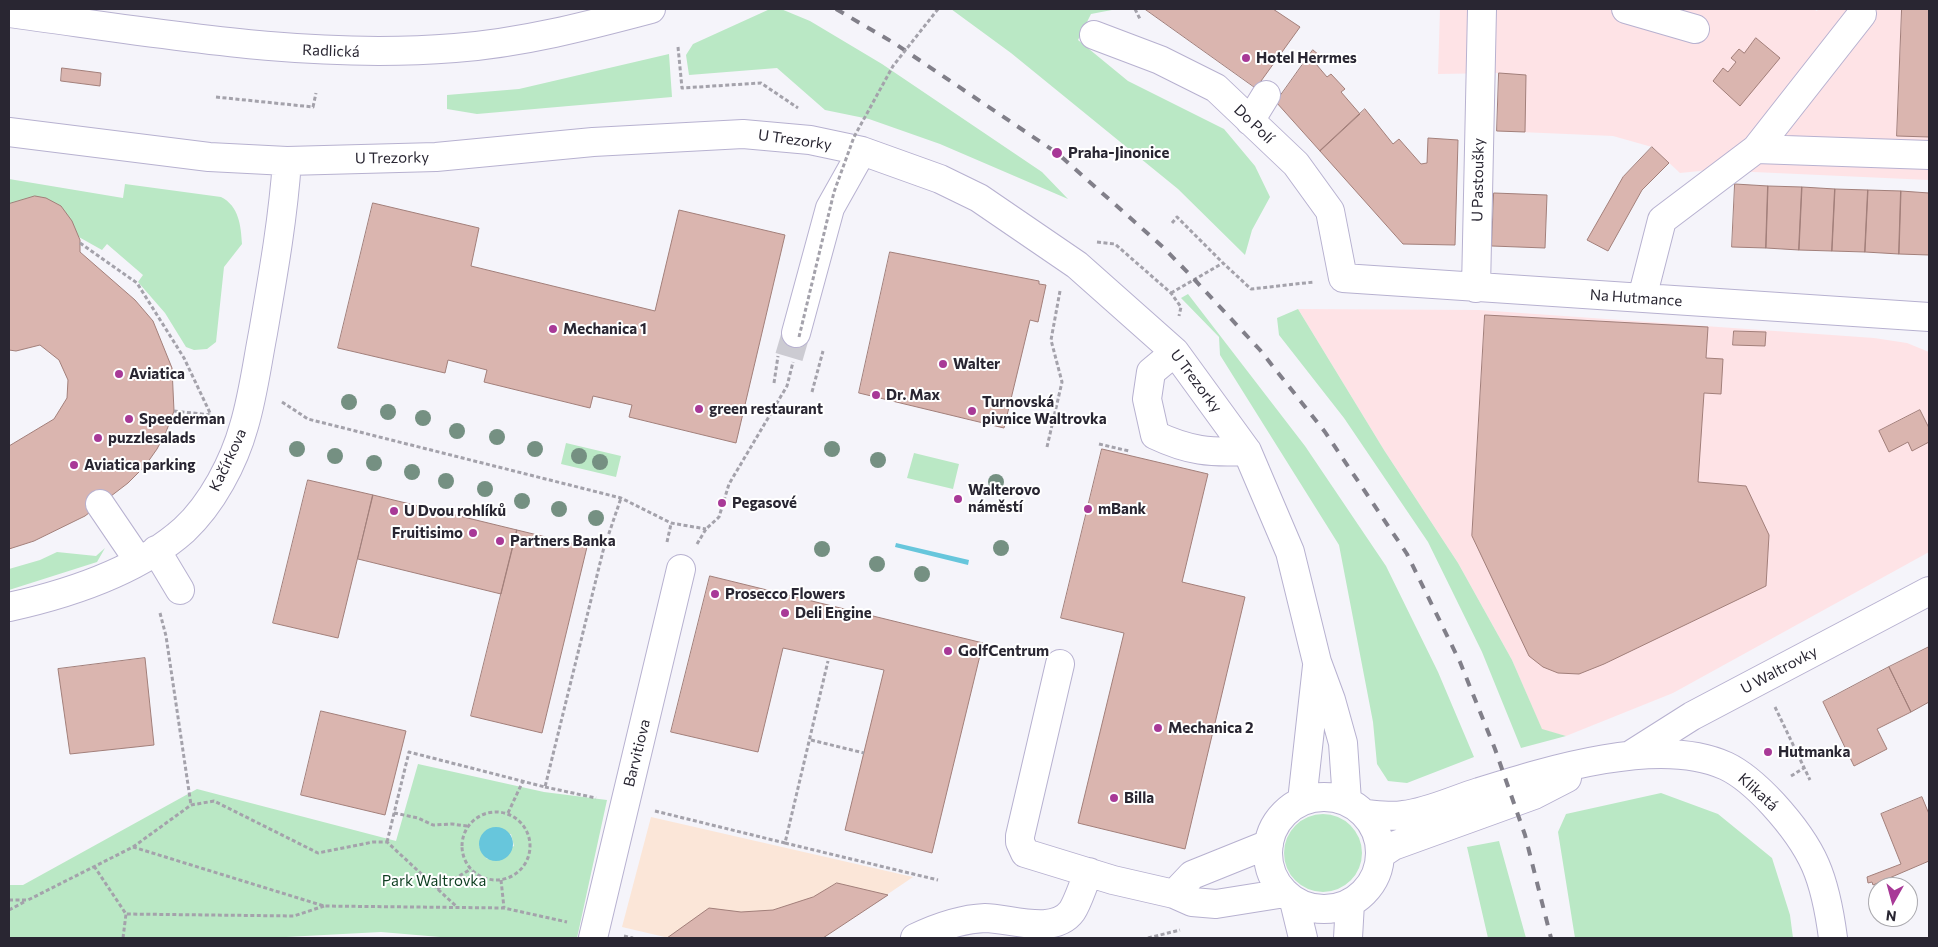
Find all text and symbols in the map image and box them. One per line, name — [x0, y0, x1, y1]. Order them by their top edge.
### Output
street label: Radlická — [302, 41, 360, 61]
place label: Hotel Herrmes — [1256, 49, 1357, 67]
marker: Hotel Herrmes — [1240, 52, 1252, 64]
street label: Do Polí — [1230, 101, 1278, 147]
street label: U Trezorky — [757, 126, 833, 154]
street label: U Pastoušky — [1468, 138, 1488, 222]
place label: Praha-Jinonice — [1068, 144, 1169, 162]
marker: Praha-Jinonice — [1050, 146, 1064, 160]
street label: U Trezorky — [355, 148, 429, 168]
street label: Na Hutmance — [1589, 286, 1683, 310]
place label: Mechanica 1 — [563, 320, 647, 338]
marker: Mechanica 1 — [547, 323, 559, 335]
street label: U Trezorky — [1167, 346, 1225, 416]
place label: Walter — [953, 355, 1000, 373]
marker: Walter — [937, 358, 949, 370]
place label: Aviatica — [129, 365, 185, 383]
marker: Aviatica — [113, 368, 125, 380]
place label: Dr. Max — [886, 386, 940, 404]
marker: Dr. Max — [870, 389, 882, 401]
place label: Turnovská pivnice Waltrovka — [982, 393, 1107, 428]
place label: green restaurant — [709, 400, 823, 418]
marker: green restaurant — [693, 403, 705, 415]
marker: Turnovská pivnice Waltrovka — [966, 405, 978, 417]
place label: Speederman — [139, 410, 225, 428]
marker: Speederman — [123, 413, 135, 425]
street label: Kačírkova — [206, 426, 250, 494]
place label: puzzlesalads — [108, 429, 196, 447]
marker: puzzlesalads — [92, 432, 104, 444]
place label: Aviatica parking — [84, 456, 196, 474]
marker: Aviatica parking — [68, 459, 80, 471]
place label: Walterovo náměstí — [968, 481, 1040, 516]
marker: Walterovo náměstí — [952, 493, 964, 505]
place label: Pegasové — [732, 494, 797, 512]
marker: Pegasové — [716, 497, 728, 509]
place label: mBank — [1098, 500, 1146, 518]
place label: U Dvou rohlíků — [404, 502, 506, 520]
marker: mBank — [1082, 503, 1094, 515]
marker: U Dvou rohlíků — [388, 505, 400, 517]
place label: Fruitisimo — [392, 524, 463, 542]
marker: Fruitisimo — [467, 527, 479, 539]
place label: Partners Banka — [510, 532, 616, 550]
marker: Partners Banka — [494, 535, 506, 547]
place label: Prosecco Flowers — [725, 585, 845, 603]
marker: Prosecco Flowers — [709, 588, 721, 600]
place label: Deli Engine — [795, 604, 872, 622]
marker: Deli Engine — [779, 607, 791, 619]
place label: GolfCentrum — [958, 642, 1049, 660]
street label: U Waltrovky — [1738, 642, 1820, 698]
marker: GolfCentrum — [942, 645, 954, 657]
street label: Barvitiova — [620, 717, 654, 789]
place label: Mechanica 2 — [1168, 719, 1254, 737]
marker: Mechanica 2 — [1152, 722, 1164, 734]
place label: Hutmanka — [1778, 743, 1850, 761]
marker: Hutmanka — [1762, 746, 1774, 758]
street label: Klikatá — [1734, 769, 1782, 815]
place label: Billa — [1124, 789, 1154, 807]
marker: Billa — [1108, 792, 1120, 804]
park label: Park Waltrovka — [382, 872, 486, 890]
north arrow — [1868, 877, 1918, 927]
text: N — [1885, 907, 1897, 925]

